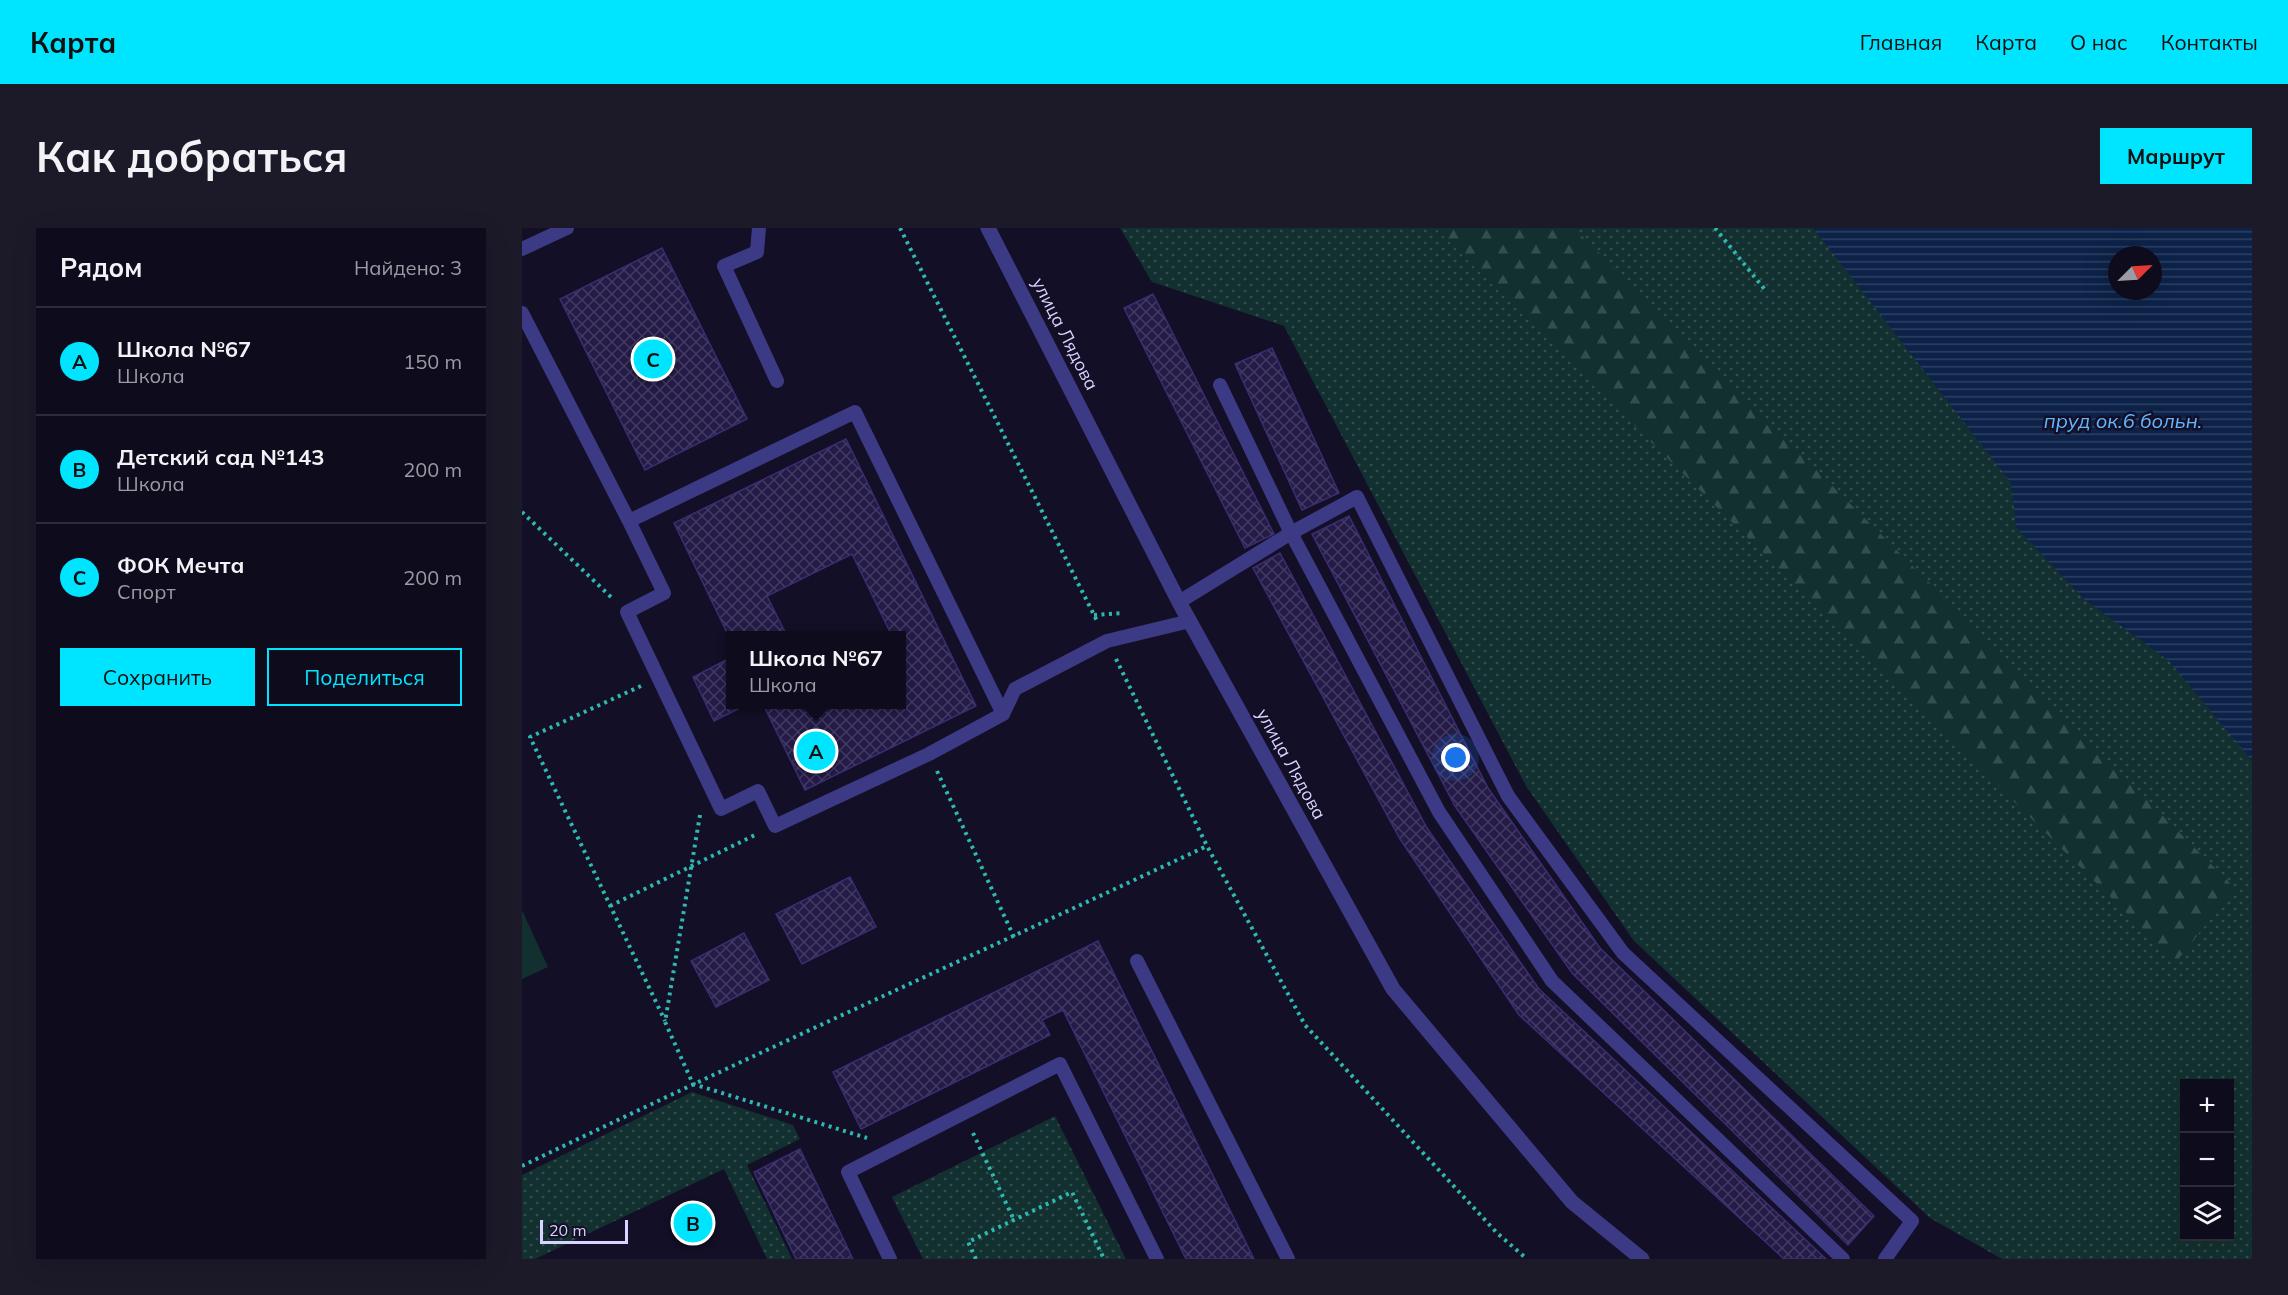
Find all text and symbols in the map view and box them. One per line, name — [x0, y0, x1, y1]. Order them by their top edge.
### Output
text: Карта — [30, 25, 116, 60]
text: Главная — [1860, 29, 1942, 55]
text: Карта — [1975, 29, 2037, 55]
text: О нас — [2070, 29, 2128, 55]
text: Контакты — [2161, 29, 2258, 55]
button: Маршрут — [2100, 128, 2252, 184]
text: Как добраться — [36, 130, 348, 183]
north arrow — [2108, 246, 2162, 300]
text: Рядом — [60, 251, 143, 284]
text: Найдено: 3 — [354, 255, 462, 280]
street label: улица Лядова — [1027, 274, 1104, 394]
text: Школа №67 — [117, 335, 251, 363]
pin: C — [634, 336, 672, 382]
text: A — [72, 349, 87, 374]
text: 150 m — [403, 349, 462, 374]
text: Школа — [117, 363, 185, 388]
water label: пруд ок.6 больн. — [2044, 408, 2202, 433]
text: Детский сад №143 — [117, 443, 324, 471]
text: B — [73, 457, 86, 482]
text: 200 m — [403, 457, 462, 482]
text: Школа — [117, 471, 185, 496]
text: ФОК Мечта — [117, 551, 244, 579]
text: C — [73, 565, 86, 590]
text: 200 m — [403, 565, 462, 590]
text: Спорт — [117, 579, 176, 604]
popup — [726, 631, 906, 709]
text: Школа №67 — [749, 644, 883, 672]
button: Сохранить — [60, 648, 255, 706]
button: Поделиться — [267, 648, 462, 706]
text: Школа — [749, 672, 817, 697]
street label: улица Лядова — [1252, 704, 1331, 823]
pin: A — [796, 728, 836, 774]
your location — [1441, 743, 1470, 772]
map controls — [2180, 1079, 2234, 1241]
button: + — [2180, 1079, 2234, 1133]
button: − — [2180, 1133, 2234, 1187]
button: layers — [2180, 1187, 2234, 1241]
pin: B — [674, 1200, 712, 1246]
scale bar — [540, 1217, 628, 1244]
text: 20 m — [549, 1220, 586, 1240]

